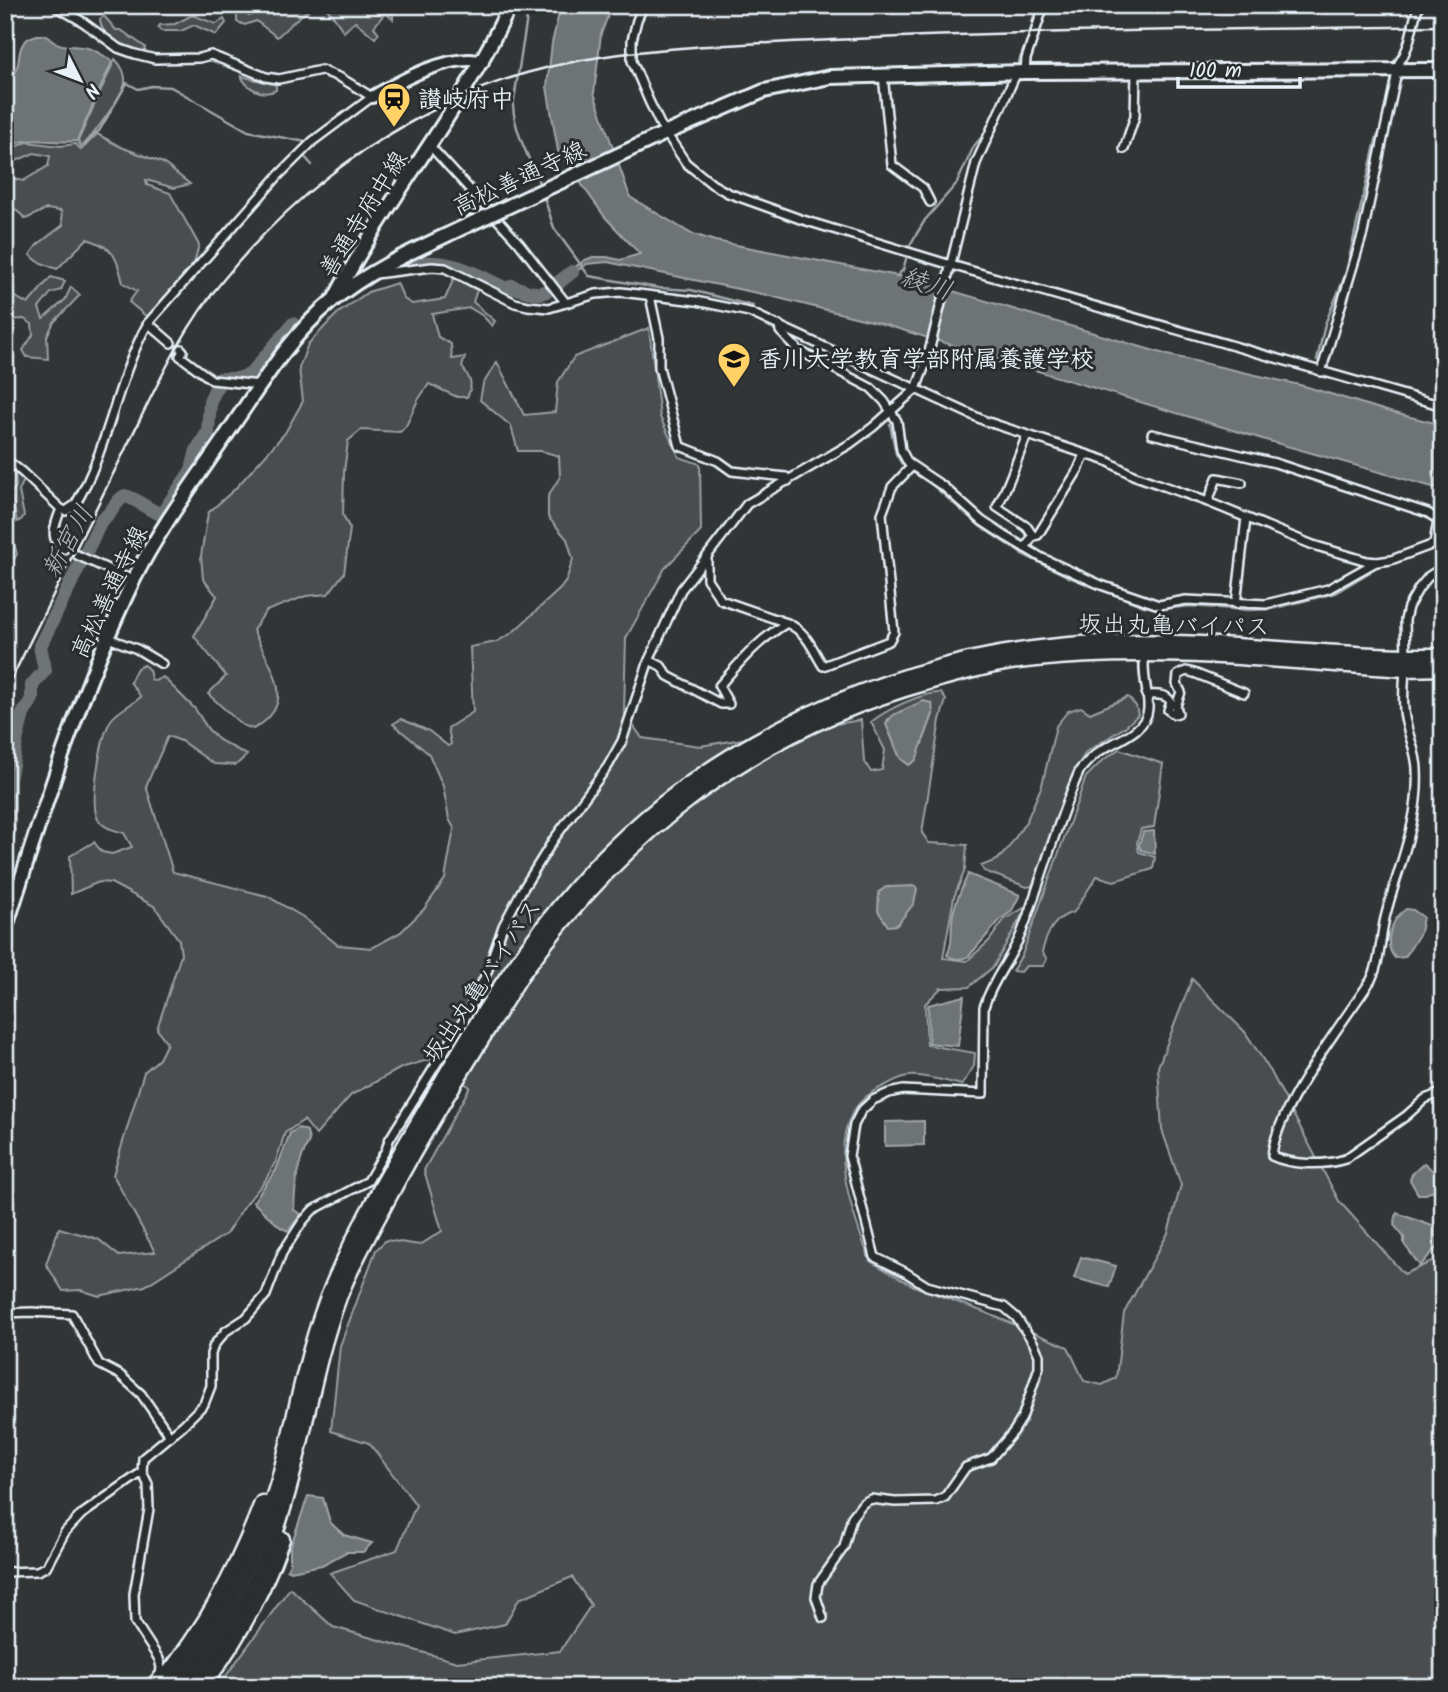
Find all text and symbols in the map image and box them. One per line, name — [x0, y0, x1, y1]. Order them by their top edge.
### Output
north arrow — [46, 46, 116, 116]
scale bar — [1178, 46, 1301, 90]
text: 100 m — [1189, 55, 1242, 88]
text: N — [76, 76, 106, 105]
station icon: 讃岐府中 — [375, 80, 413, 129]
place label: 讃岐府中 — [418, 81, 514, 120]
street label: 高松善通寺線 — [446, 131, 593, 227]
street label: 善通寺府中線 — [310, 143, 419, 286]
water label: 綾川 — [895, 257, 958, 313]
school or university icon: 香川大学教育学部附属養護学校 — [715, 340, 753, 389]
place label: 香川大学教育学部附属養護学校 — [758, 341, 1094, 380]
water label: 新宮川 — [31, 498, 106, 586]
street label: 高松善通寺線 — [61, 519, 159, 666]
street label: 坂出丸亀バイパス — [1078, 605, 1270, 648]
street label: 坂出丸亀バイパス — [414, 892, 553, 1072]

